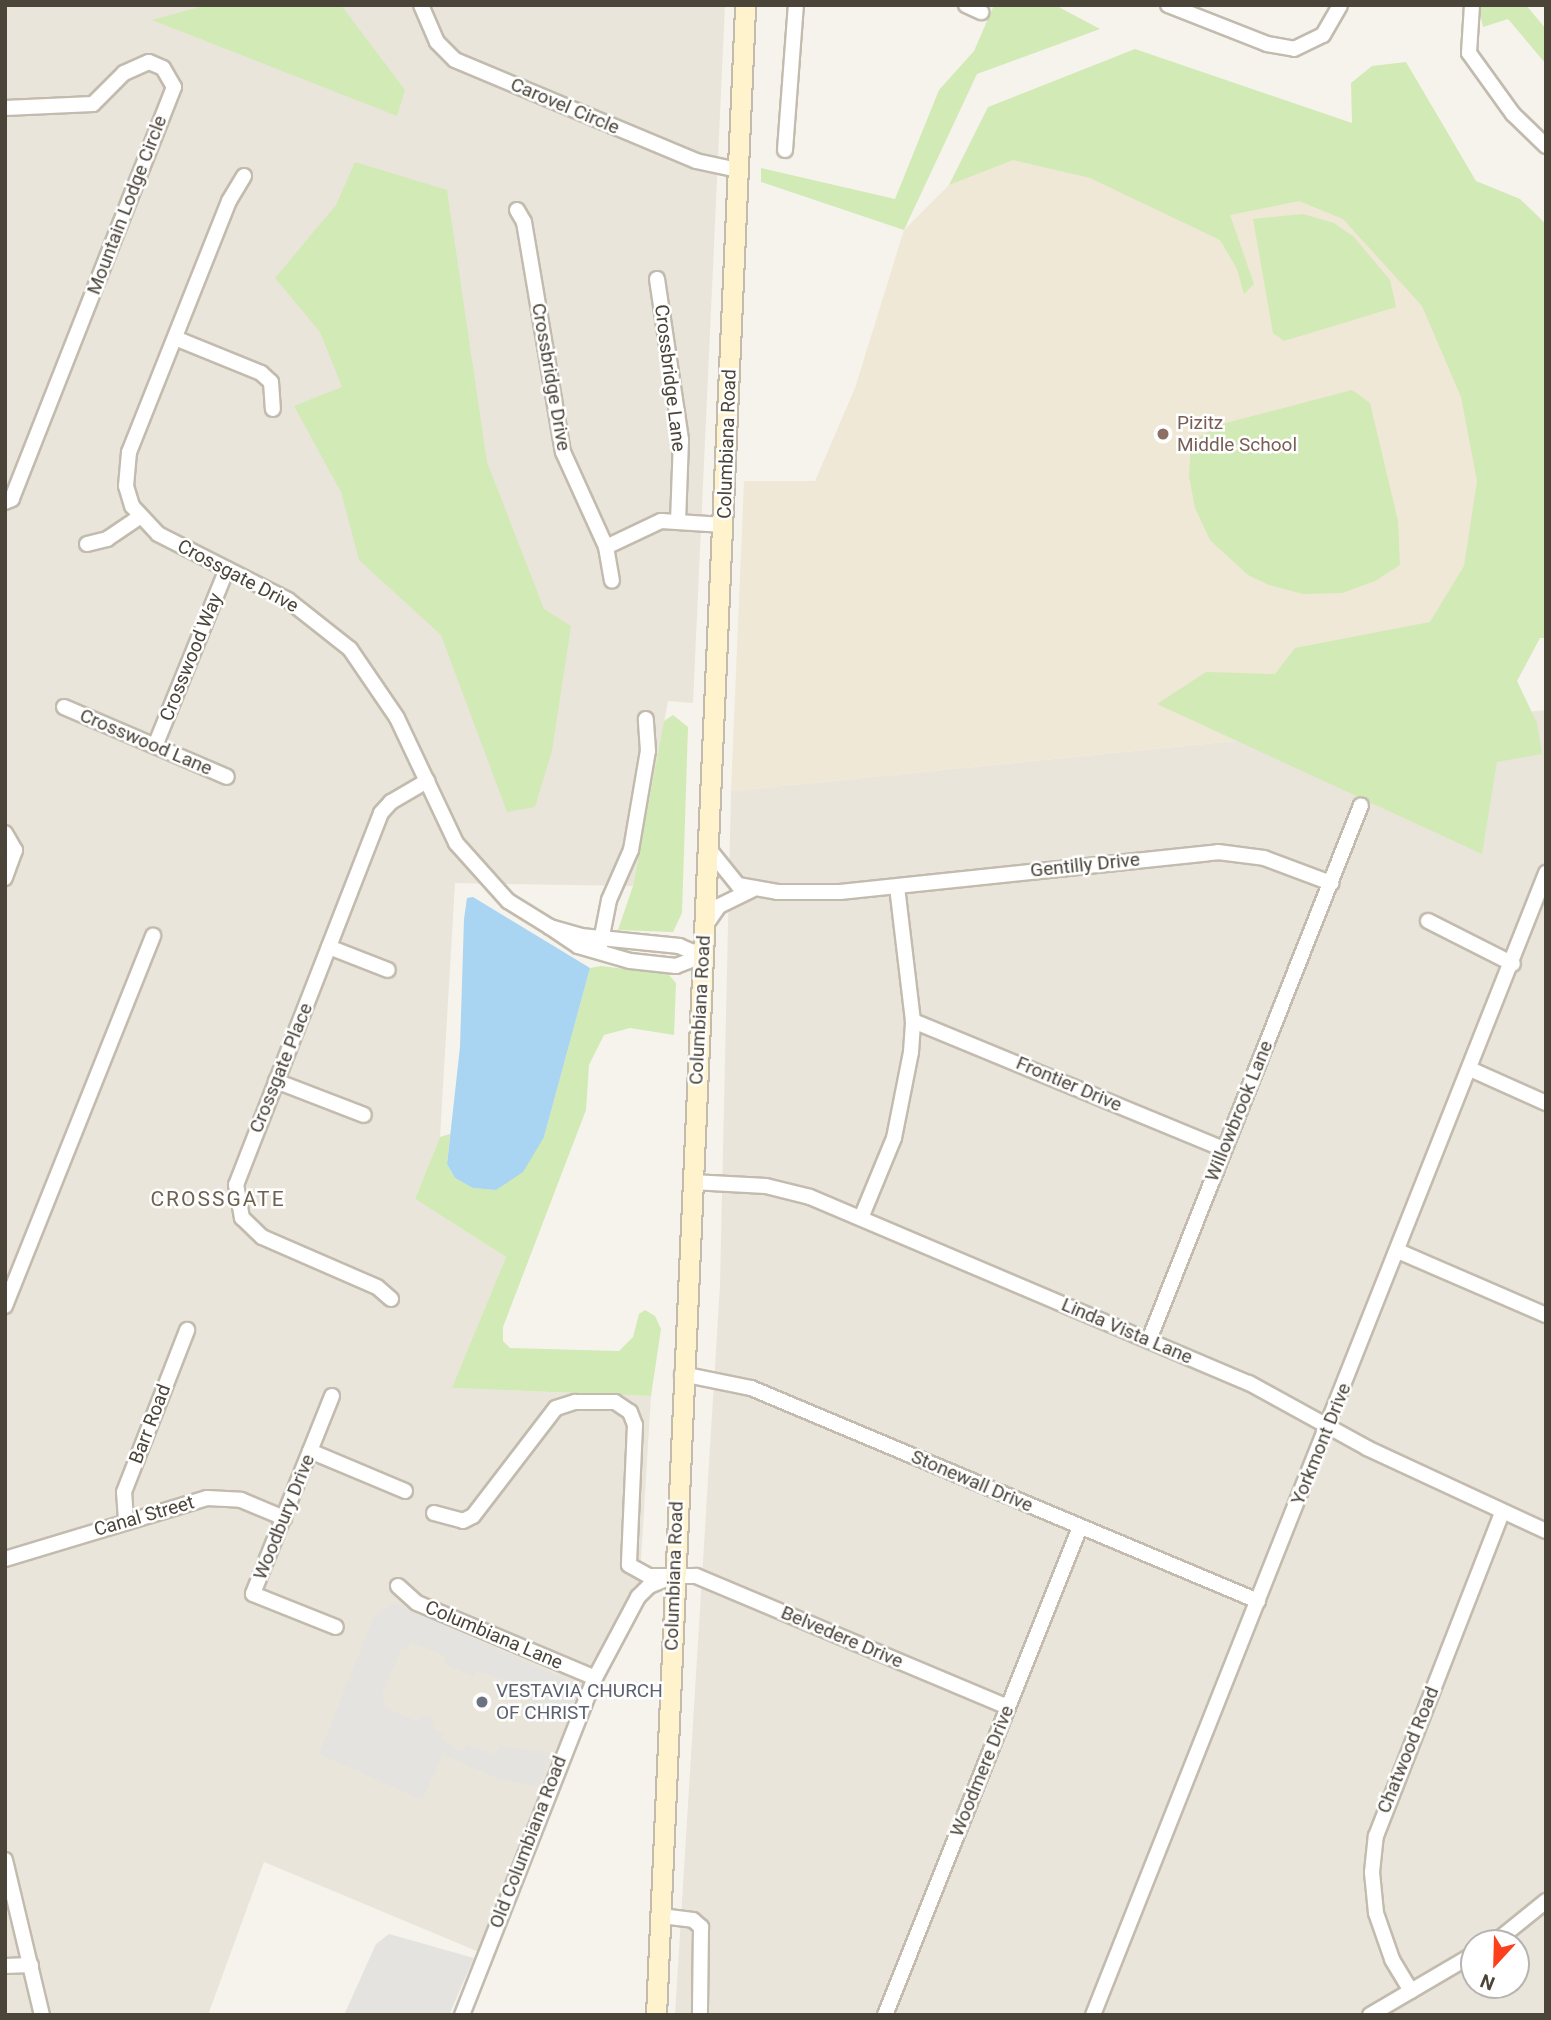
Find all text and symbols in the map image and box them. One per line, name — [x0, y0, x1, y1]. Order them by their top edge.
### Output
street label: Carovel Circle — [507, 73, 623, 139]
street label: Mountain Lodge Circle — [82, 112, 172, 298]
street label: Crossbridge Drive — [527, 301, 575, 453]
street label: Crossbridge Lane — [650, 303, 690, 453]
street label: Columbiana Road — [713, 369, 741, 519]
place label: Pizitz Middle School — [1177, 412, 1297, 456]
marker: Pizitz Middle School — [1155, 426, 1171, 442]
street label: Crossgate Drive — [174, 535, 302, 617]
street label: Crosswood Way — [155, 590, 227, 724]
street label: Crosswood Lane — [76, 704, 216, 780]
street label: Gentilly Drive — [1029, 848, 1141, 882]
street label: Columbiana Road — [685, 935, 715, 1085]
street label: Crossgate Place — [245, 1000, 317, 1136]
street label: Willowbrook Lane — [1200, 1037, 1278, 1185]
street label: Frontier Drive — [1013, 1052, 1125, 1116]
district label: CROSSGATE — [152, 1186, 284, 1212]
street label: Linda Vista Lane — [1058, 1293, 1196, 1369]
street label: Yorkmont Drive — [1286, 1380, 1356, 1508]
street label: Barr Road — [124, 1381, 176, 1467]
street label: Stonewall Drive — [908, 1445, 1036, 1517]
street label: Woodbury Drive — [249, 1451, 319, 1583]
street label: Canal Street — [91, 1491, 197, 1541]
street label: Columbiana Road — [660, 1501, 688, 1651]
street label: Columbiana Lane — [422, 1596, 566, 1674]
street label: Belvedere Drive — [778, 1601, 906, 1673]
place label: VESTAVIA CHURCH OF CHRIST — [496, 1680, 663, 1724]
street label: Chatwood Road — [1372, 1683, 1444, 1817]
marker: VESTAVIA CHURCH OF CHRIST — [474, 1694, 490, 1710]
street label: Woodmere Drive — [945, 1702, 1019, 1840]
street label: Old Columbiana Road — [485, 1753, 571, 1931]
north arrow — [1460, 1929, 1530, 1999]
text: N — [1477, 1969, 1498, 1995]

